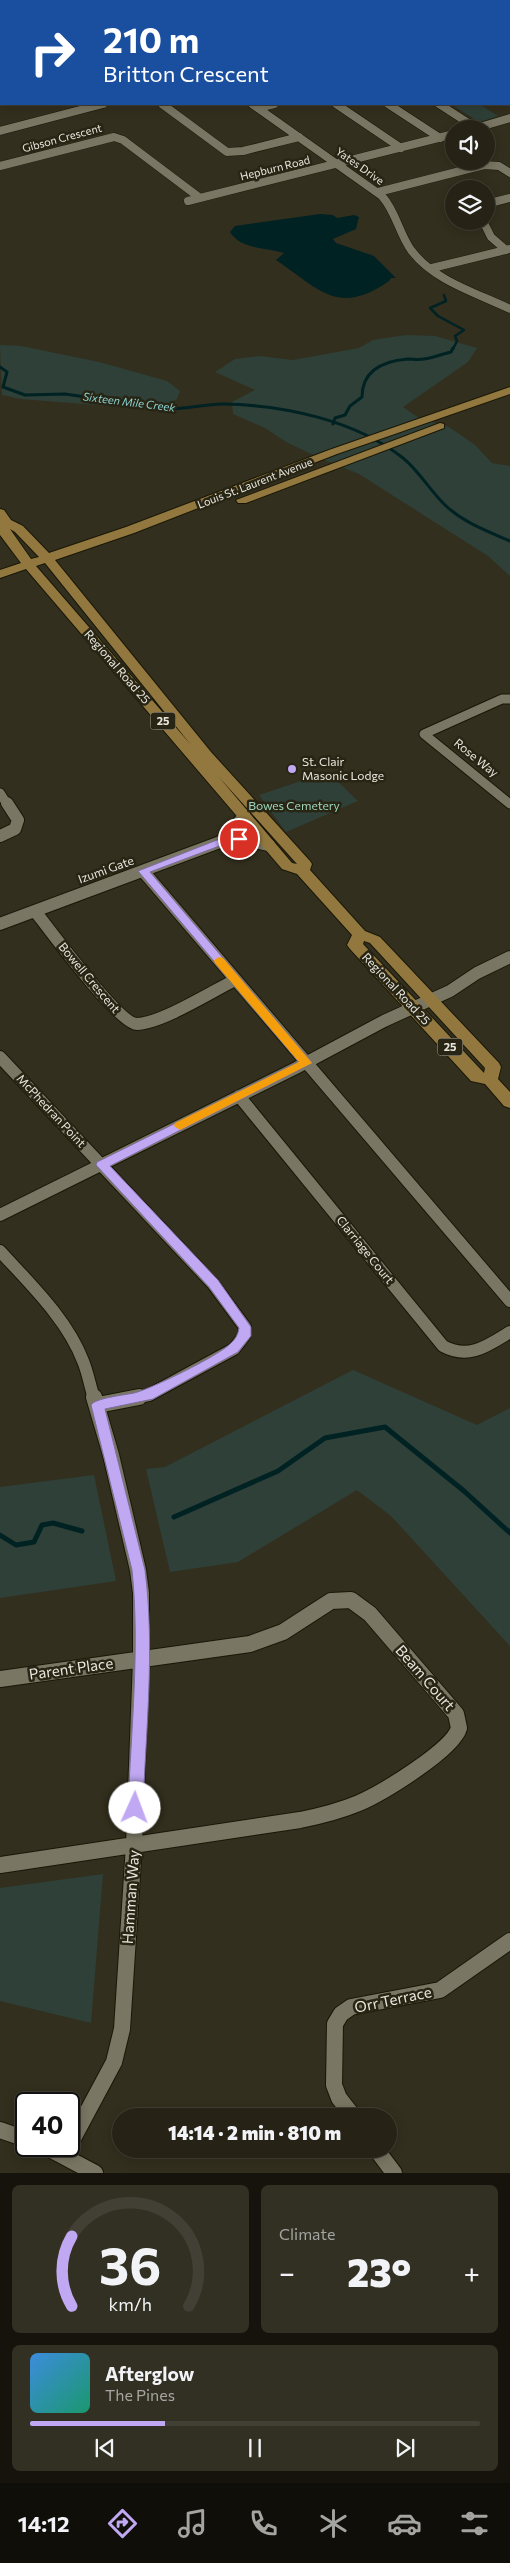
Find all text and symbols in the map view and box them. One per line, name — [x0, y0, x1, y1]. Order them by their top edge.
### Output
text: 210 m — [103, 17, 199, 60]
icon: right — [20, 20, 85, 85]
text: Britton Crescent — [103, 60, 269, 87]
map controls — [445, 120, 495, 230]
button: sound — [445, 120, 495, 170]
street label: Gibson Crescent — [21, 121, 104, 154]
street label: Yates Drive — [334, 144, 387, 187]
street label: Hepburn Road — [239, 153, 311, 182]
button: layers — [445, 180, 495, 230]
water label: Sixteen Mile Creek — [82, 389, 177, 414]
street label: Louis St. Laurent Avenue — [195, 454, 314, 511]
street label: Regional Road 25 — [82, 627, 154, 706]
road number: 25 — [150, 712, 176, 729]
street label: Rose Way — [452, 735, 502, 779]
place label: St. Clair Masonic Lodge — [302, 754, 384, 782]
marker: St. Clair Masonic Lodge — [286, 763, 298, 775]
park label: Bowes Cemetery — [248, 798, 340, 812]
pin — [218, 818, 260, 860]
icon: arrive — [225, 825, 253, 853]
street label: Izumi Gate — [76, 853, 135, 886]
street label: Bowell Crescent — [56, 939, 123, 1015]
street label: Regional Road 25 — [360, 949, 434, 1027]
road number: 25 — [438, 1038, 462, 1056]
street label: McPhedran Point — [14, 1071, 89, 1150]
street label: Clarriage Court — [334, 1213, 397, 1286]
street label: Beam Court — [392, 1641, 459, 1714]
street label: Parent Place — [28, 1653, 114, 1683]
position arrow — [108, 1781, 160, 1833]
street label: Hamman Way — [118, 1849, 142, 1945]
street label: Orr Terrace — [353, 1982, 433, 2016]
speed limit sign: 40 — [15, 2092, 80, 2157]
text: 14:14 · 2 min · 810 m — [168, 2121, 341, 2144]
text: Climate — [279, 2224, 335, 2243]
text: 36 — [99, 2232, 162, 2296]
text: 23° — [347, 2248, 411, 2295]
text: − — [279, 2255, 295, 2289]
text: + — [464, 2255, 480, 2289]
text: km/h — [109, 2293, 152, 2315]
text: Afterglow — [105, 2362, 194, 2385]
text: The Pines — [105, 2385, 175, 2404]
icon: previous — [91, 2434, 119, 2462]
icon: pause — [241, 2434, 269, 2462]
icon: next — [391, 2434, 419, 2462]
icon: directions — [105, 2506, 140, 2541]
icon: music — [175, 2506, 210, 2541]
icon: phone — [246, 2506, 281, 2541]
icon: climate — [316, 2506, 351, 2541]
icon: car — [387, 2506, 422, 2541]
icon: filters — [457, 2506, 492, 2541]
text: 14:12 — [18, 2510, 69, 2537]

